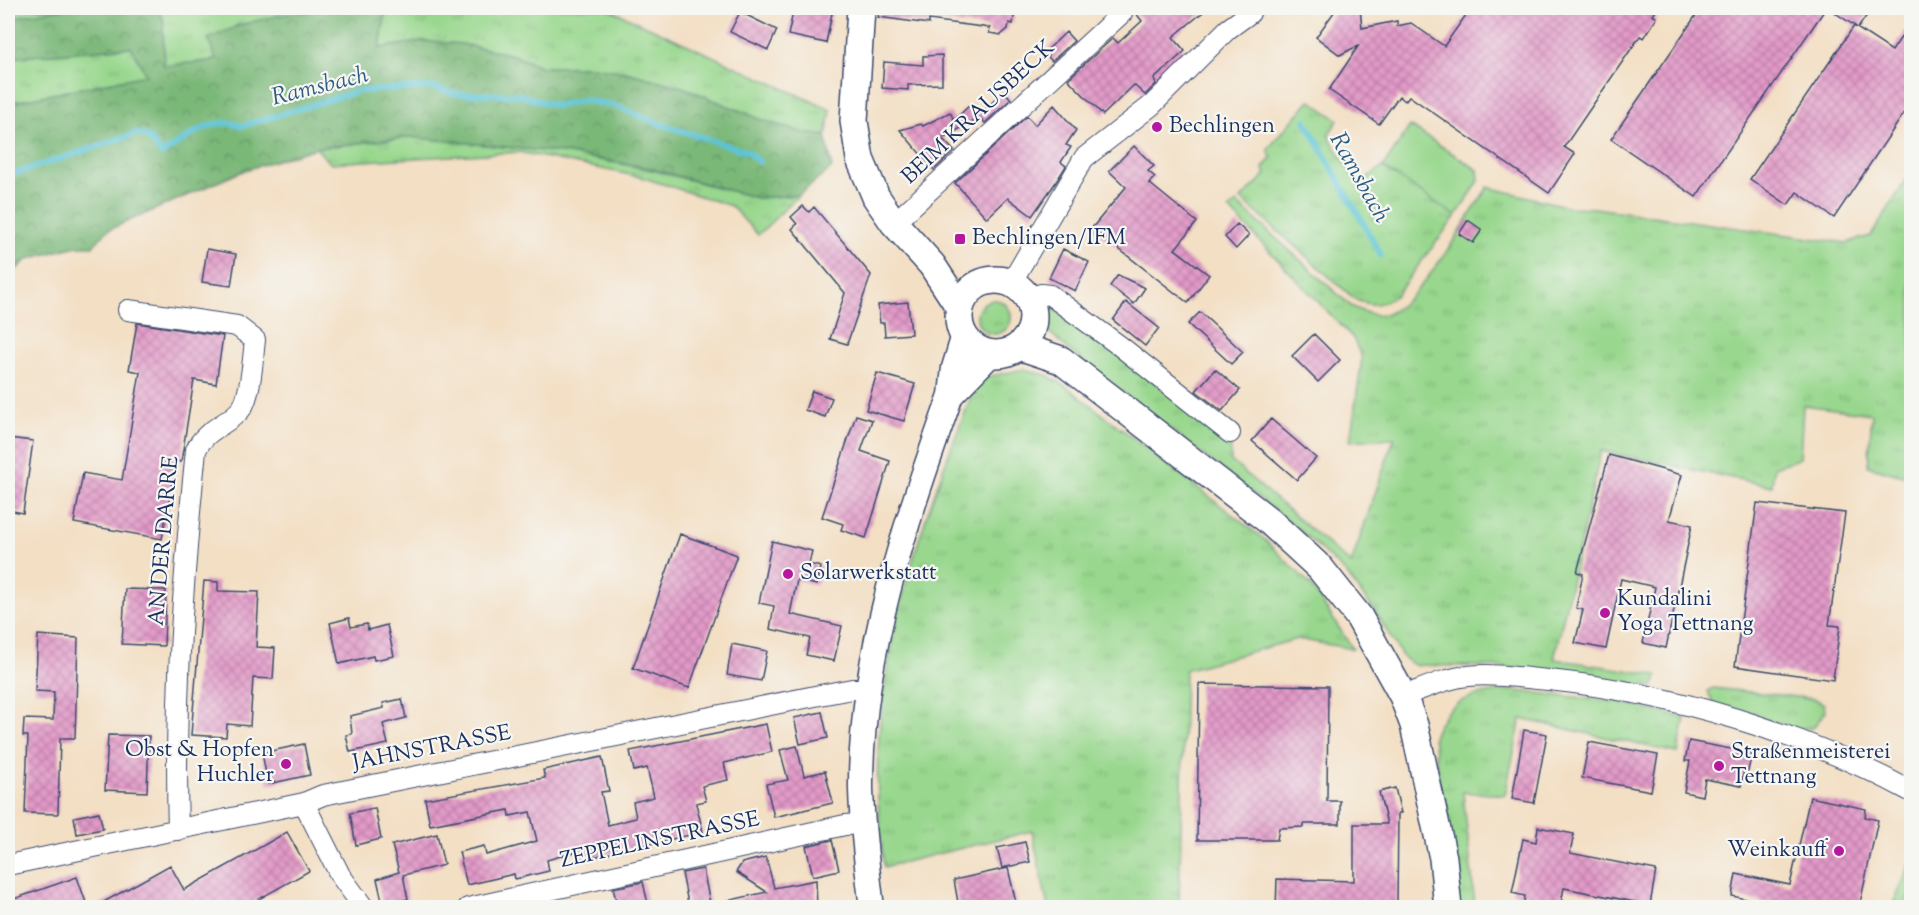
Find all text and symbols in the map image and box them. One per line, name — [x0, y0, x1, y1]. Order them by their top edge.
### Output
street label: BEIM KRAUSBECK — [895, 33, 1063, 193]
water label: Ramsbach — [268, 59, 372, 115]
place label: Bechlingen — [1169, 111, 1275, 143]
marker: Bechlingen — [1150, 120, 1164, 134]
water label: Ramsbach — [1320, 127, 1398, 230]
place label: Bechlingen/IFM — [972, 223, 1126, 255]
marker: Bechlingen/IFM — [953, 232, 967, 246]
street label: AN DER DARRE — [142, 455, 188, 627]
place label: Solarwerkstatt — [800, 558, 937, 590]
marker: Solarwerkstatt — [781, 567, 795, 581]
place label: Kundalini Yoga Tettnang — [1617, 584, 1754, 641]
marker: Kundalini Yoga Tettnang — [1598, 606, 1612, 620]
street label: JAHNSTRASSE — [349, 718, 514, 780]
place label: Obst & Hopfen Huchler — [125, 735, 274, 792]
place label: Straßenmeisterei Tettnang — [1731, 737, 1891, 794]
marker: Obst & Hopfen Huchler — [279, 757, 293, 771]
marker: Straßenmeisterei Tettnang — [1712, 759, 1726, 773]
street label: ZEPPELINSTRASSE — [557, 804, 763, 878]
place label: Weinkauff — [1727, 835, 1829, 867]
marker: Weinkauff — [1832, 844, 1846, 858]

